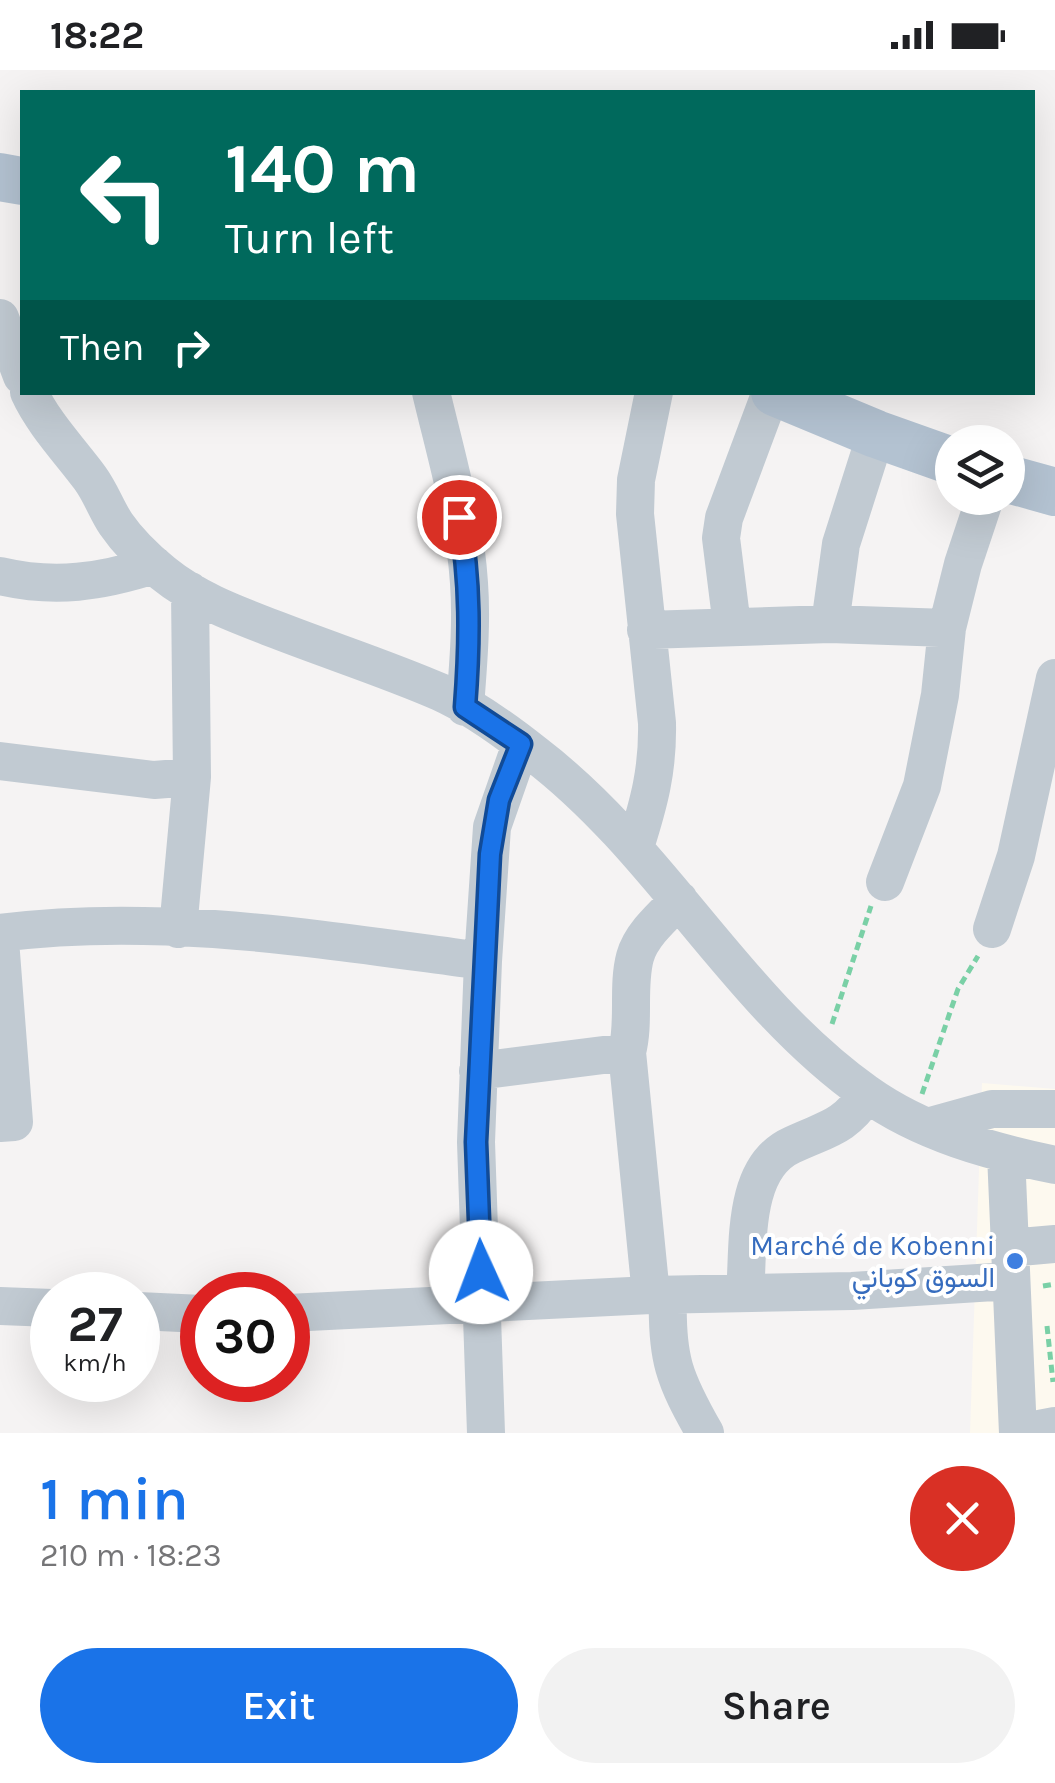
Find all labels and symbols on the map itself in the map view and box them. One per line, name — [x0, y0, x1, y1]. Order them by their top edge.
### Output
pin — [417, 475, 502, 560]
position arrow — [429, 1220, 533, 1324]
place label: Marché de Kobenni السوق كوباني — [750, 1229, 995, 1300]
marker: Marché de Kobenni السوق كوباني — [1004, 1250, 1026, 1272]
speed limit sign: 30 — [180, 1272, 310, 1402]

